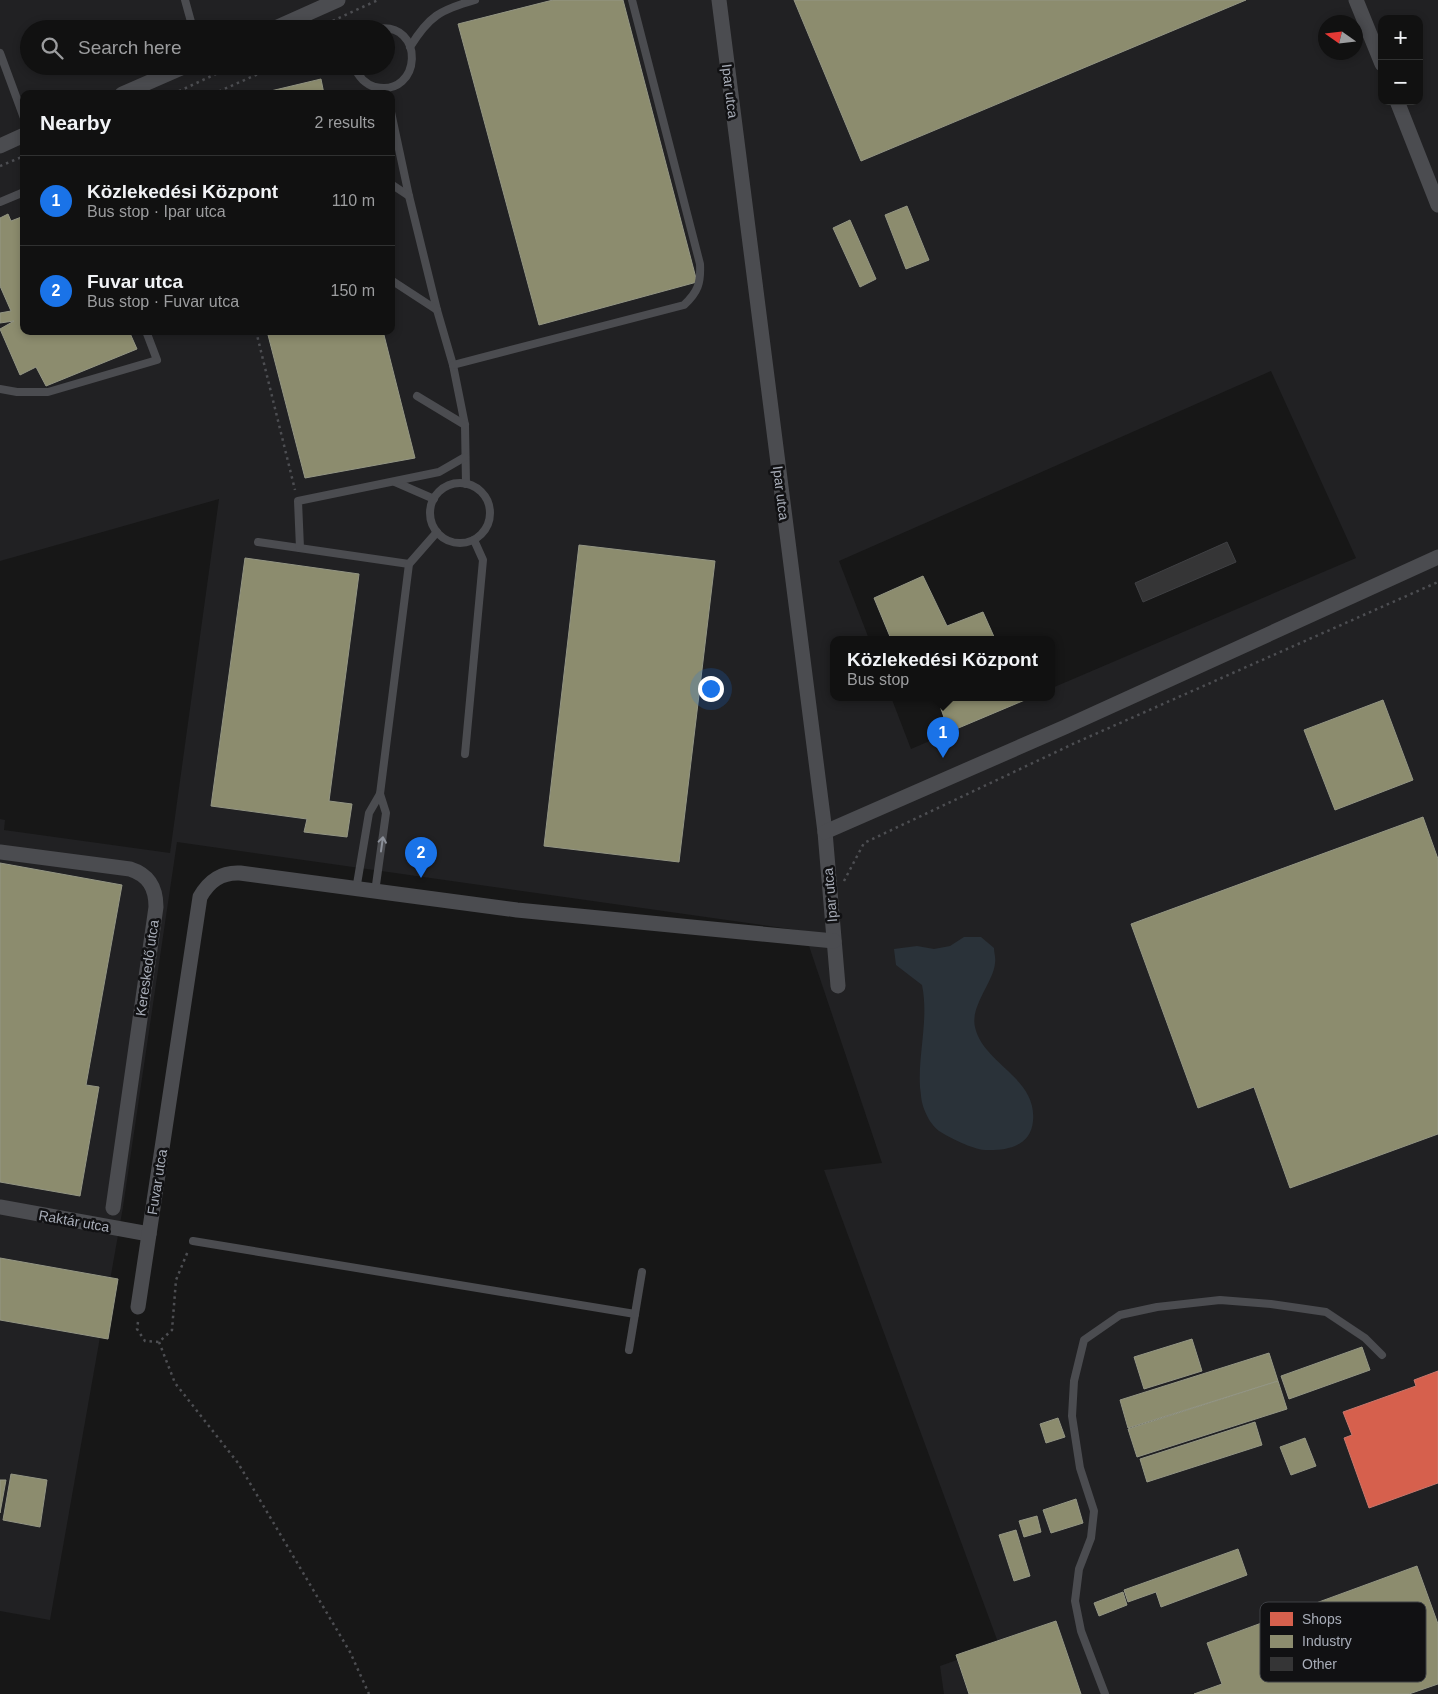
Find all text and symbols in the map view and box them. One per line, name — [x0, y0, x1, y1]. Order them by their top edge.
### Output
north arrow — [1318, 15, 1363, 60]
map controls — [1378, 15, 1423, 105]
button: + — [1378, 15, 1423, 60]
search box — [20, 20, 395, 75]
icon: search — [38, 34, 66, 62]
text: Search here — [78, 37, 182, 58]
button: − — [1378, 60, 1423, 105]
street label: Ipar utca — [719, 63, 741, 119]
text: Nearby — [40, 111, 111, 134]
text: 2 results — [315, 114, 375, 131]
text: Közlekedési Központ — [87, 181, 278, 202]
text: 1 — [52, 192, 60, 209]
text: 110 m — [332, 192, 375, 209]
text: Bus stop · Ipar utca — [87, 203, 226, 220]
text: Fuvar utca — [87, 271, 183, 292]
text: 2 — [52, 282, 60, 299]
text: 150 m — [331, 282, 375, 299]
text: Bus stop · Fuvar utca — [87, 293, 239, 310]
street label: Ipar utca — [770, 465, 792, 521]
popup — [830, 636, 1055, 701]
text: Közlekedési Központ — [847, 649, 1038, 670]
text: Bus stop — [847, 671, 909, 688]
your location — [698, 676, 724, 702]
pin: 1 — [927, 717, 959, 758]
one-way arrow — [377, 836, 387, 852]
pin: 2 — [405, 837, 437, 878]
street label: Ipar utca — [820, 867, 840, 923]
street label: Kereskedő utca — [132, 919, 162, 1017]
street label: Fuvar utca — [144, 1148, 170, 1216]
street label: Raktár utca — [37, 1207, 111, 1235]
legend — [1260, 1602, 1426, 1682]
text: Shops — [1302, 1611, 1342, 1627]
text: Industry — [1302, 1633, 1352, 1649]
text: Other — [1302, 1656, 1337, 1672]

